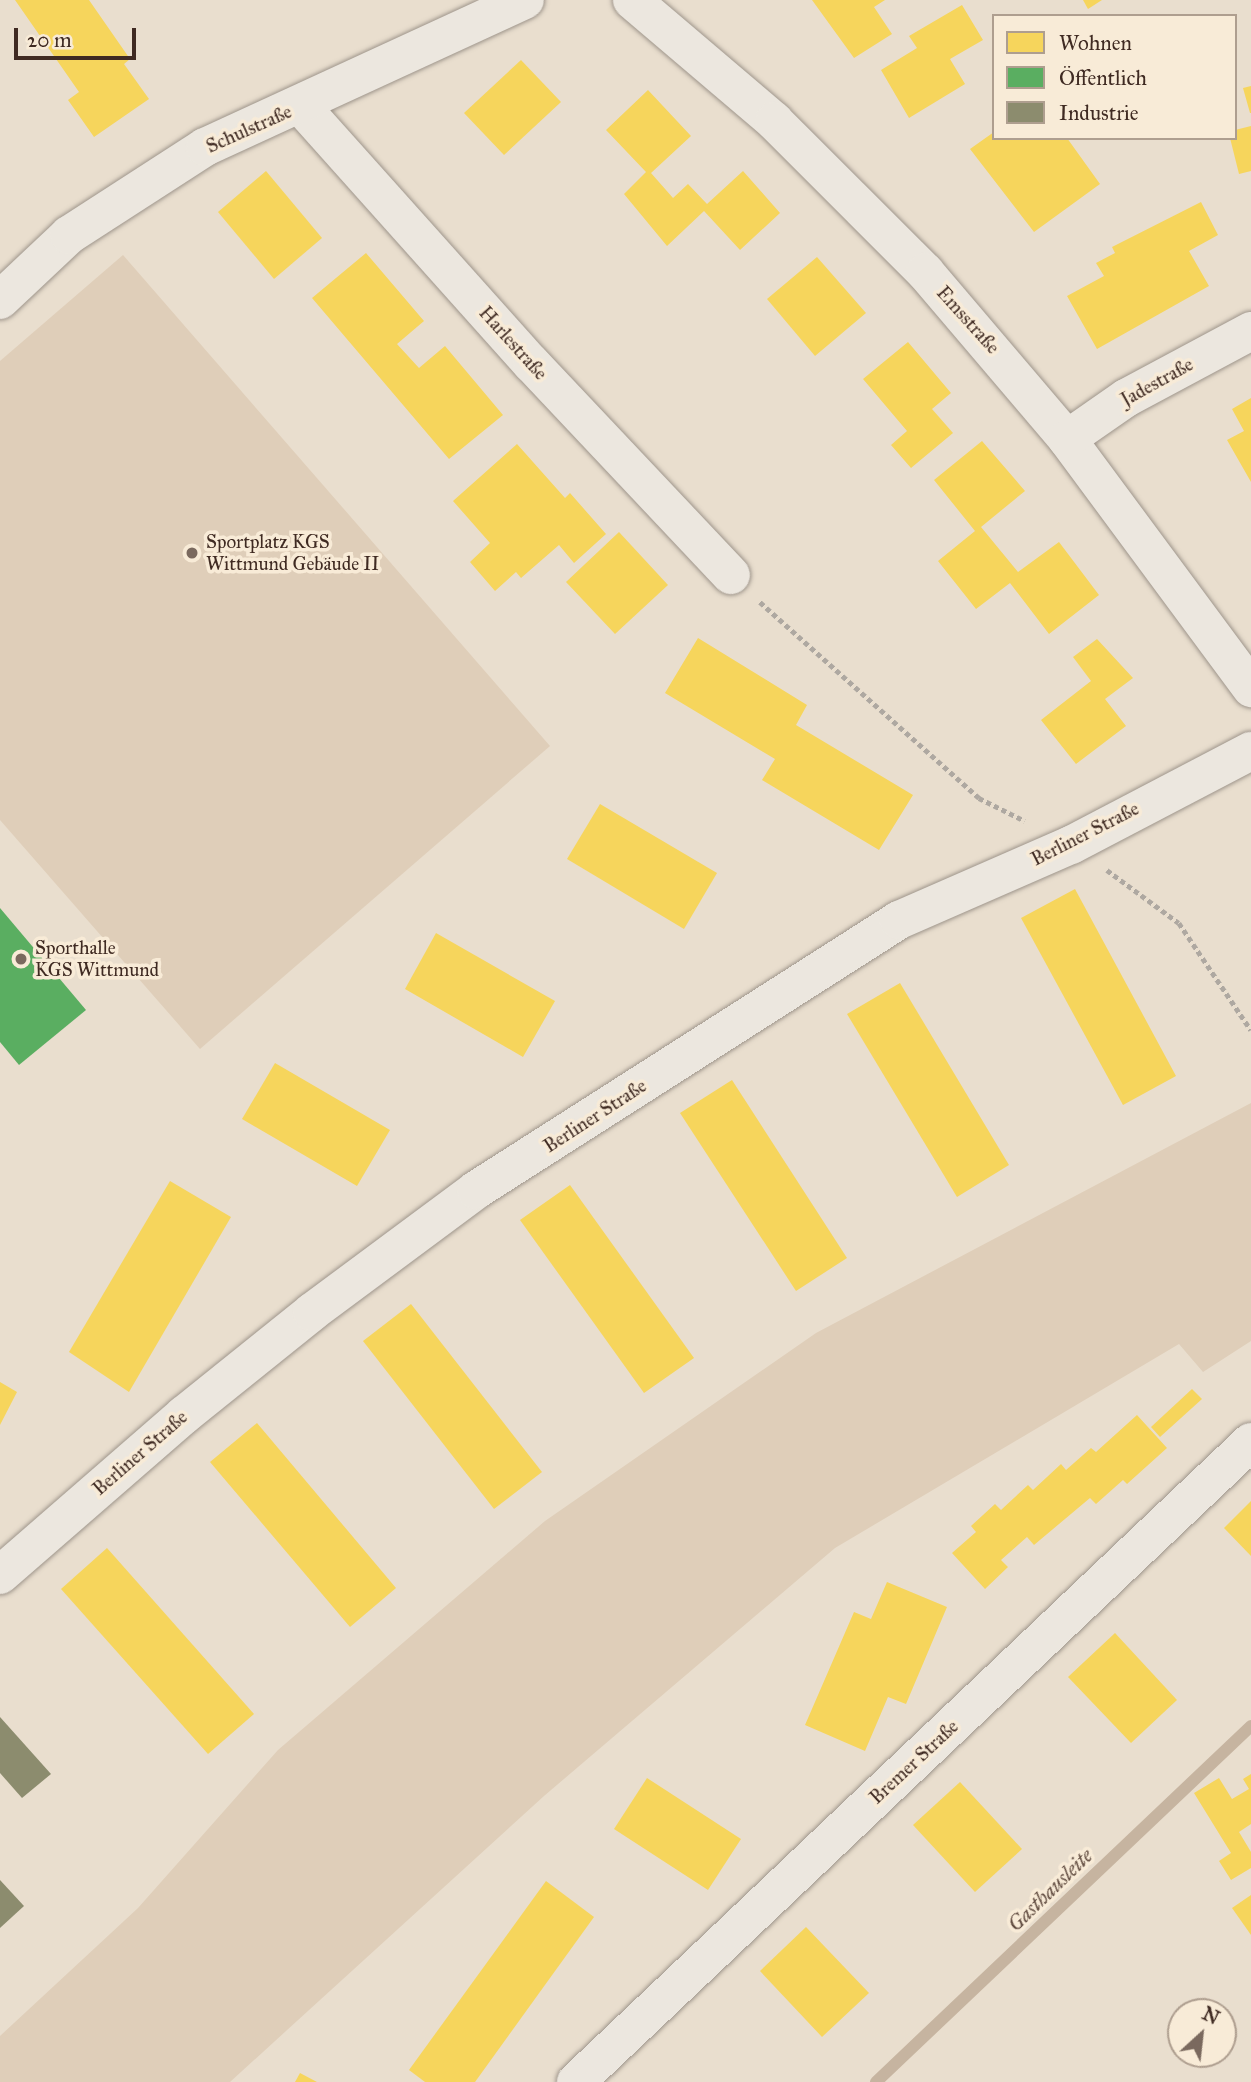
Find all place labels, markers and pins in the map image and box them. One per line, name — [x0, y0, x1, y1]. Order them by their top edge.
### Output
place label: Sportplatz KGS Wittmund Gebäude II — [206, 531, 379, 575]
marker: Sportplatz KGS Wittmund Gebäude II — [184, 545, 200, 561]
place label: Sporthalle KGS Wittmund — [35, 937, 159, 981]
marker: Sporthalle KGS Wittmund — [13, 951, 29, 967]

